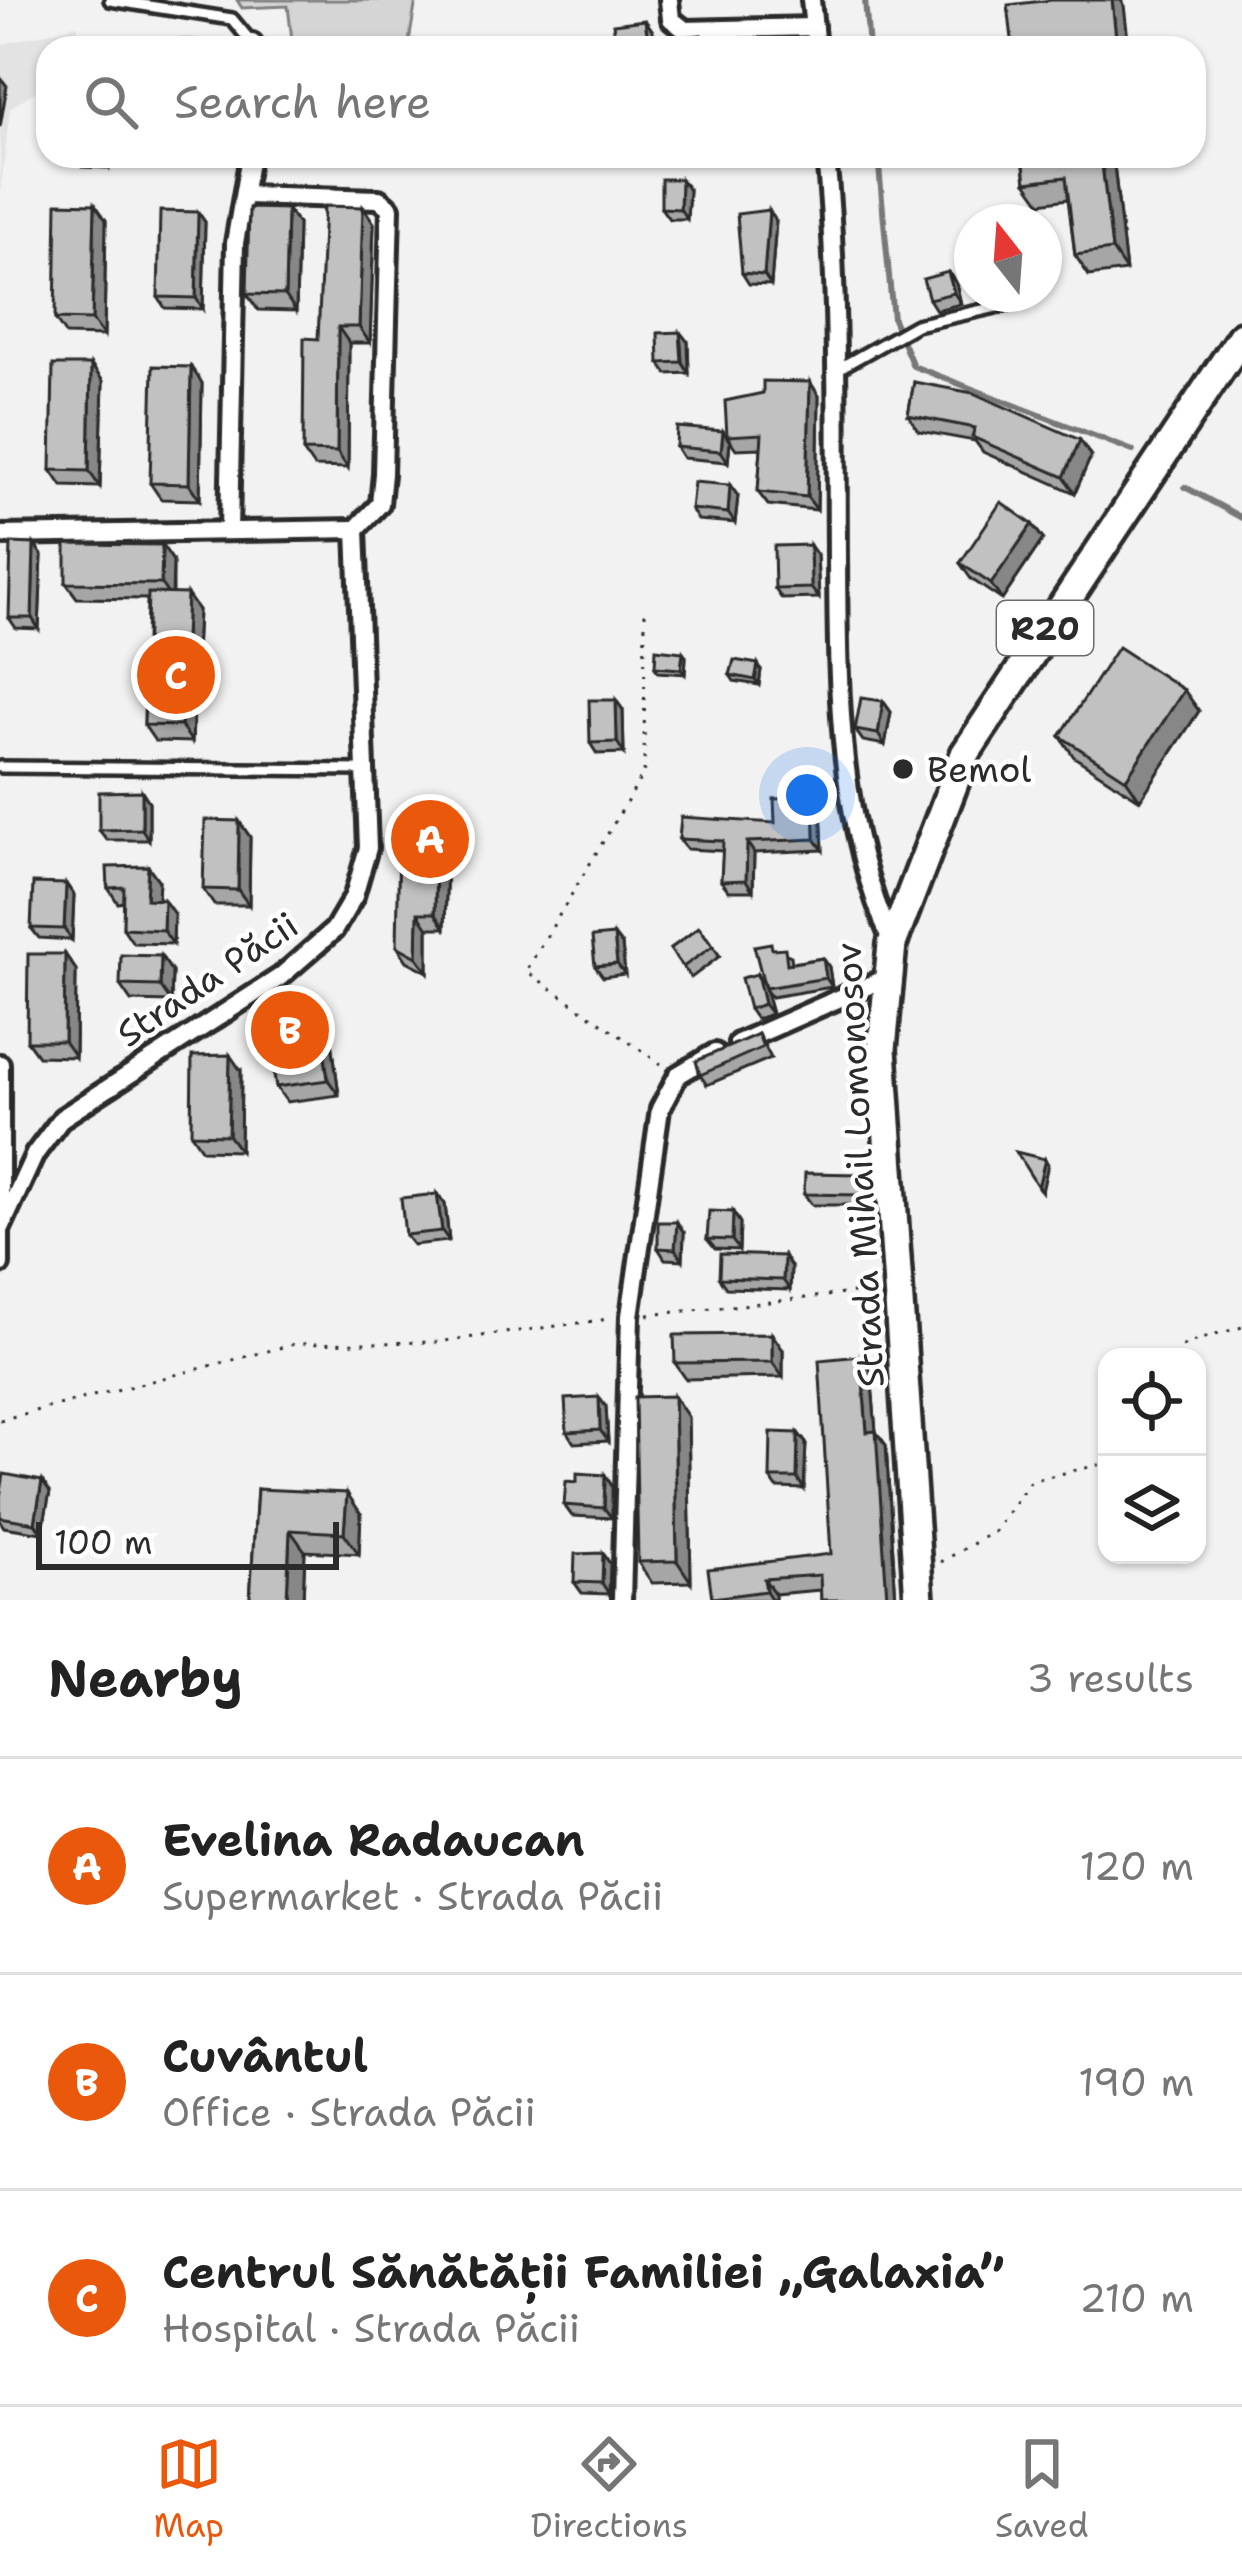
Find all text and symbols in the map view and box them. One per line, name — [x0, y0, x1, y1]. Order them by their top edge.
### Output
search box — [36, 36, 1206, 168]
icon: search — [78, 69, 144, 135]
text: Search here — [174, 72, 431, 132]
north arrow — [954, 204, 1062, 312]
road number: R20 — [997, 601, 1093, 655]
pin: C — [137, 630, 215, 720]
place label: Bemol — [927, 745, 1032, 794]
marker: Bemol — [890, 756, 916, 782]
your location — [777, 765, 837, 825]
pin: A — [391, 794, 469, 884]
street label: Strada Păcii — [107, 901, 308, 1058]
street label: Strada Mihail Lomonosov — [823, 941, 896, 1389]
pin: B — [251, 985, 329, 1075]
map controls — [1098, 1348, 1206, 1564]
button: locate — [1098, 1348, 1206, 1456]
button: layers — [1098, 1456, 1206, 1564]
scale bar — [36, 1516, 339, 1569]
text: 100 m — [54, 1520, 153, 1565]
text: Nearby — [48, 1644, 243, 1712]
text: 3 results — [1027, 1652, 1194, 1704]
text: Evelina Radaucan — [162, 1810, 585, 1870]
text: A — [72, 1840, 102, 1892]
text: 120 m — [1079, 1840, 1194, 1892]
text: Supermarket · Strada Păcii — [162, 1870, 663, 1922]
text: Cuvântul — [162, 2026, 368, 2086]
text: B — [75, 2056, 99, 2108]
text: 190 m — [1078, 2056, 1194, 2108]
text: Office · Strada Păcii — [162, 2086, 536, 2138]
text: Centrul Sănătății Familiei „Galaxia” — [162, 2242, 1004, 2302]
text: C — [75, 2272, 99, 2324]
text: 210 m — [1079, 2272, 1194, 2324]
text: Hospital · Strada Păcii — [162, 2302, 580, 2354]
tab: Map — [153, 2431, 224, 2548]
tab: Directions — [531, 2431, 688, 2548]
tab: Saved — [995, 2431, 1089, 2548]

